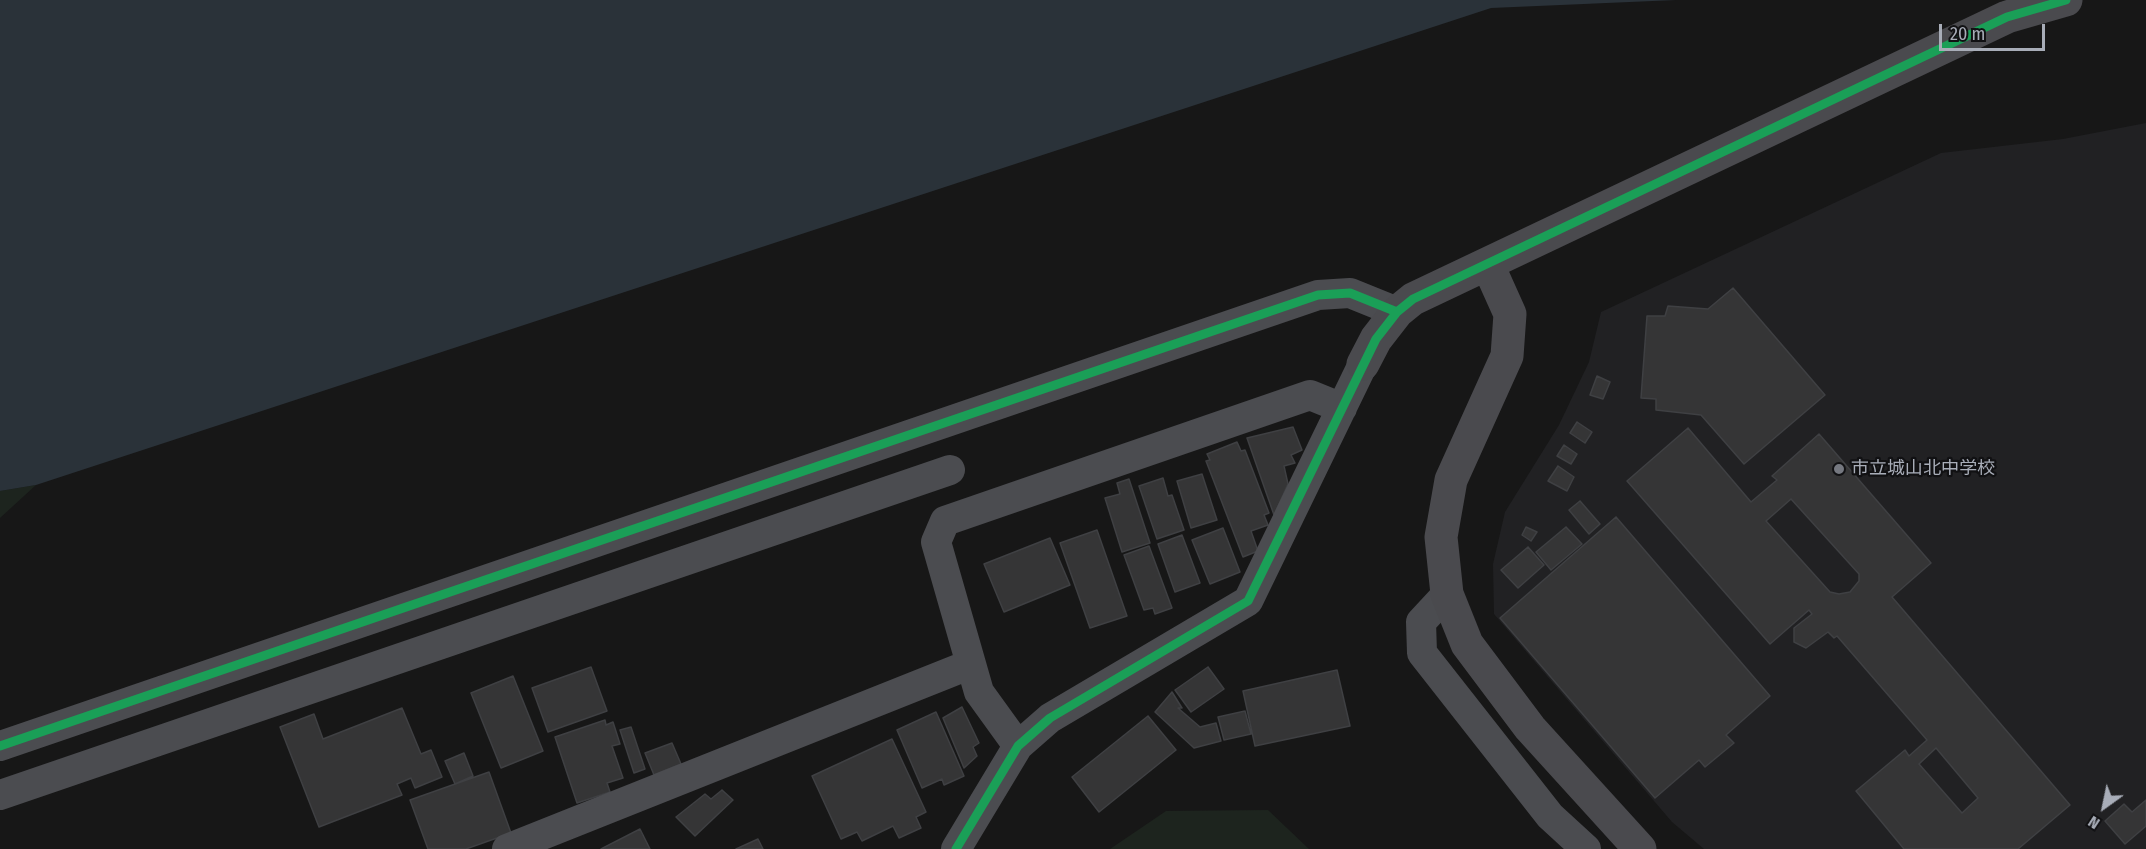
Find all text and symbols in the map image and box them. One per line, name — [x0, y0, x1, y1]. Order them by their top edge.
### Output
scale bar — [1942, 12, 2048, 50]
text: 20 m — [1950, 23, 1985, 45]
place label: 市立城山北中学校 — [1851, 458, 1995, 480]
marker: 市立城山北中学校 — [1832, 462, 1846, 476]
north arrow — [2074, 777, 2134, 837]
text: N — [2085, 812, 2103, 833]

